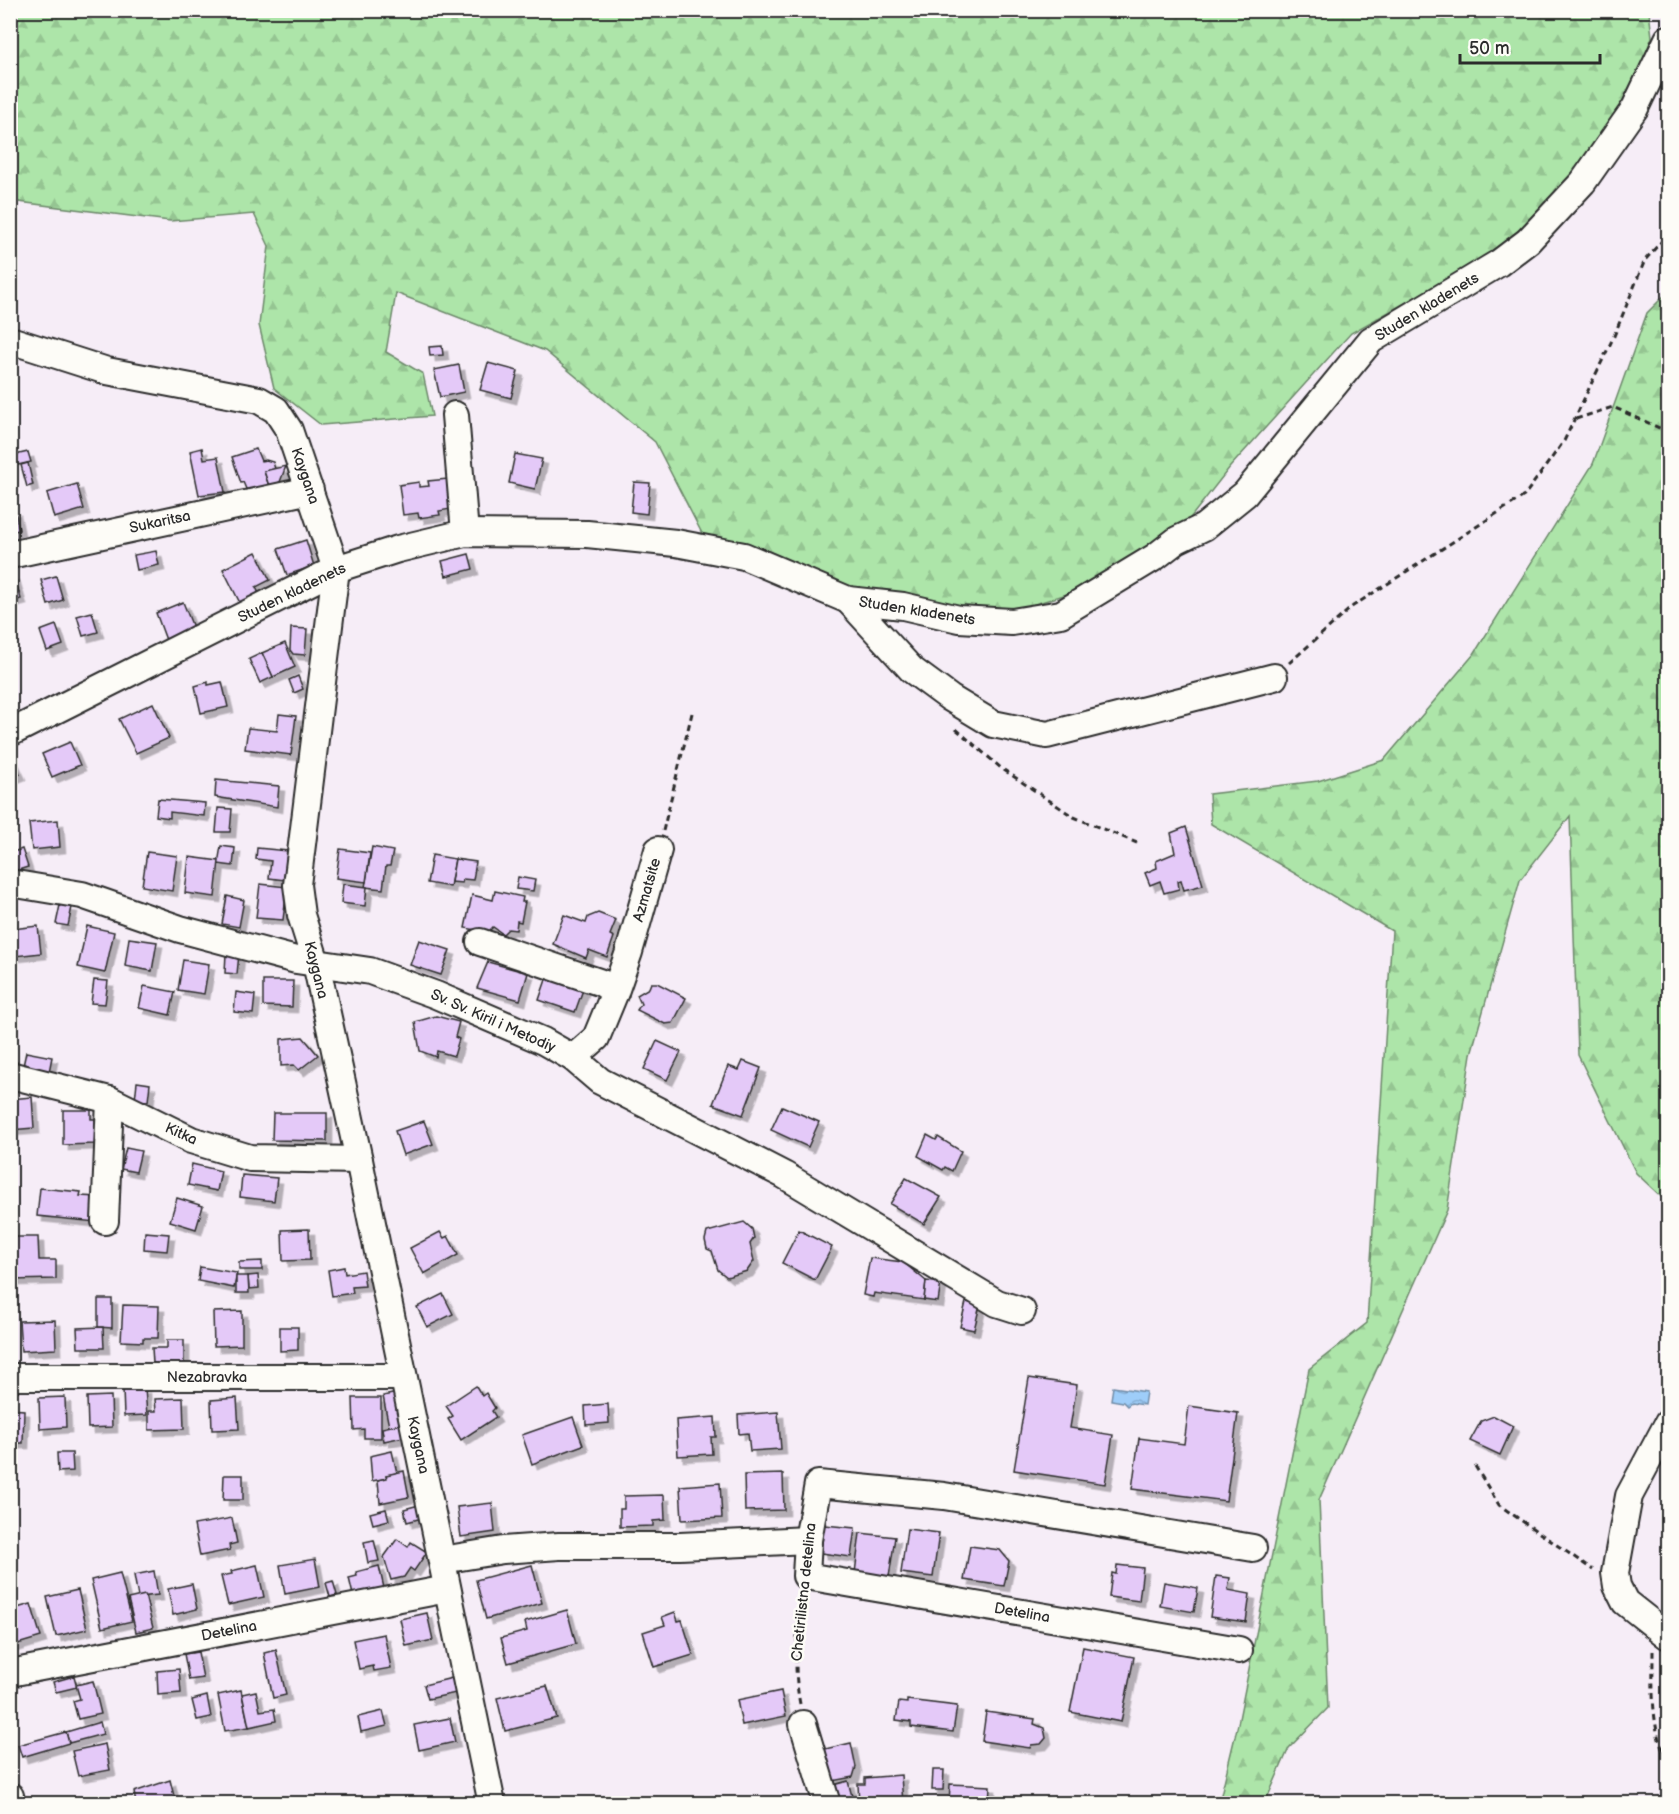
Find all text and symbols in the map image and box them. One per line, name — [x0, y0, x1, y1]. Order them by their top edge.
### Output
scale bar — [1460, 27, 1600, 65]
text: 50 m — [1469, 38, 1510, 59]
street label: Studen kladenets — [1372, 268, 1483, 345]
street label: Kaygana — [286, 445, 324, 507]
street label: Sukaritsa — [128, 506, 192, 538]
street label: Studen kladenets — [235, 558, 350, 627]
street label: Studen kladenets — [857, 592, 977, 630]
street label: Azmatsite — [629, 856, 665, 924]
street label: Kaygana — [300, 939, 332, 1001]
street label: Sv. Sv. Kiril i Metodiy — [428, 985, 559, 1057]
street label: Kitka — [162, 1119, 200, 1149]
street label: Nezabravka — [167, 1368, 247, 1387]
street label: Kaygana — [403, 1414, 433, 1476]
street label: Chetirilistna detelina — [787, 1522, 821, 1662]
street label: Detelina — [993, 1599, 1051, 1627]
street label: Detelina — [199, 1616, 259, 1646]

